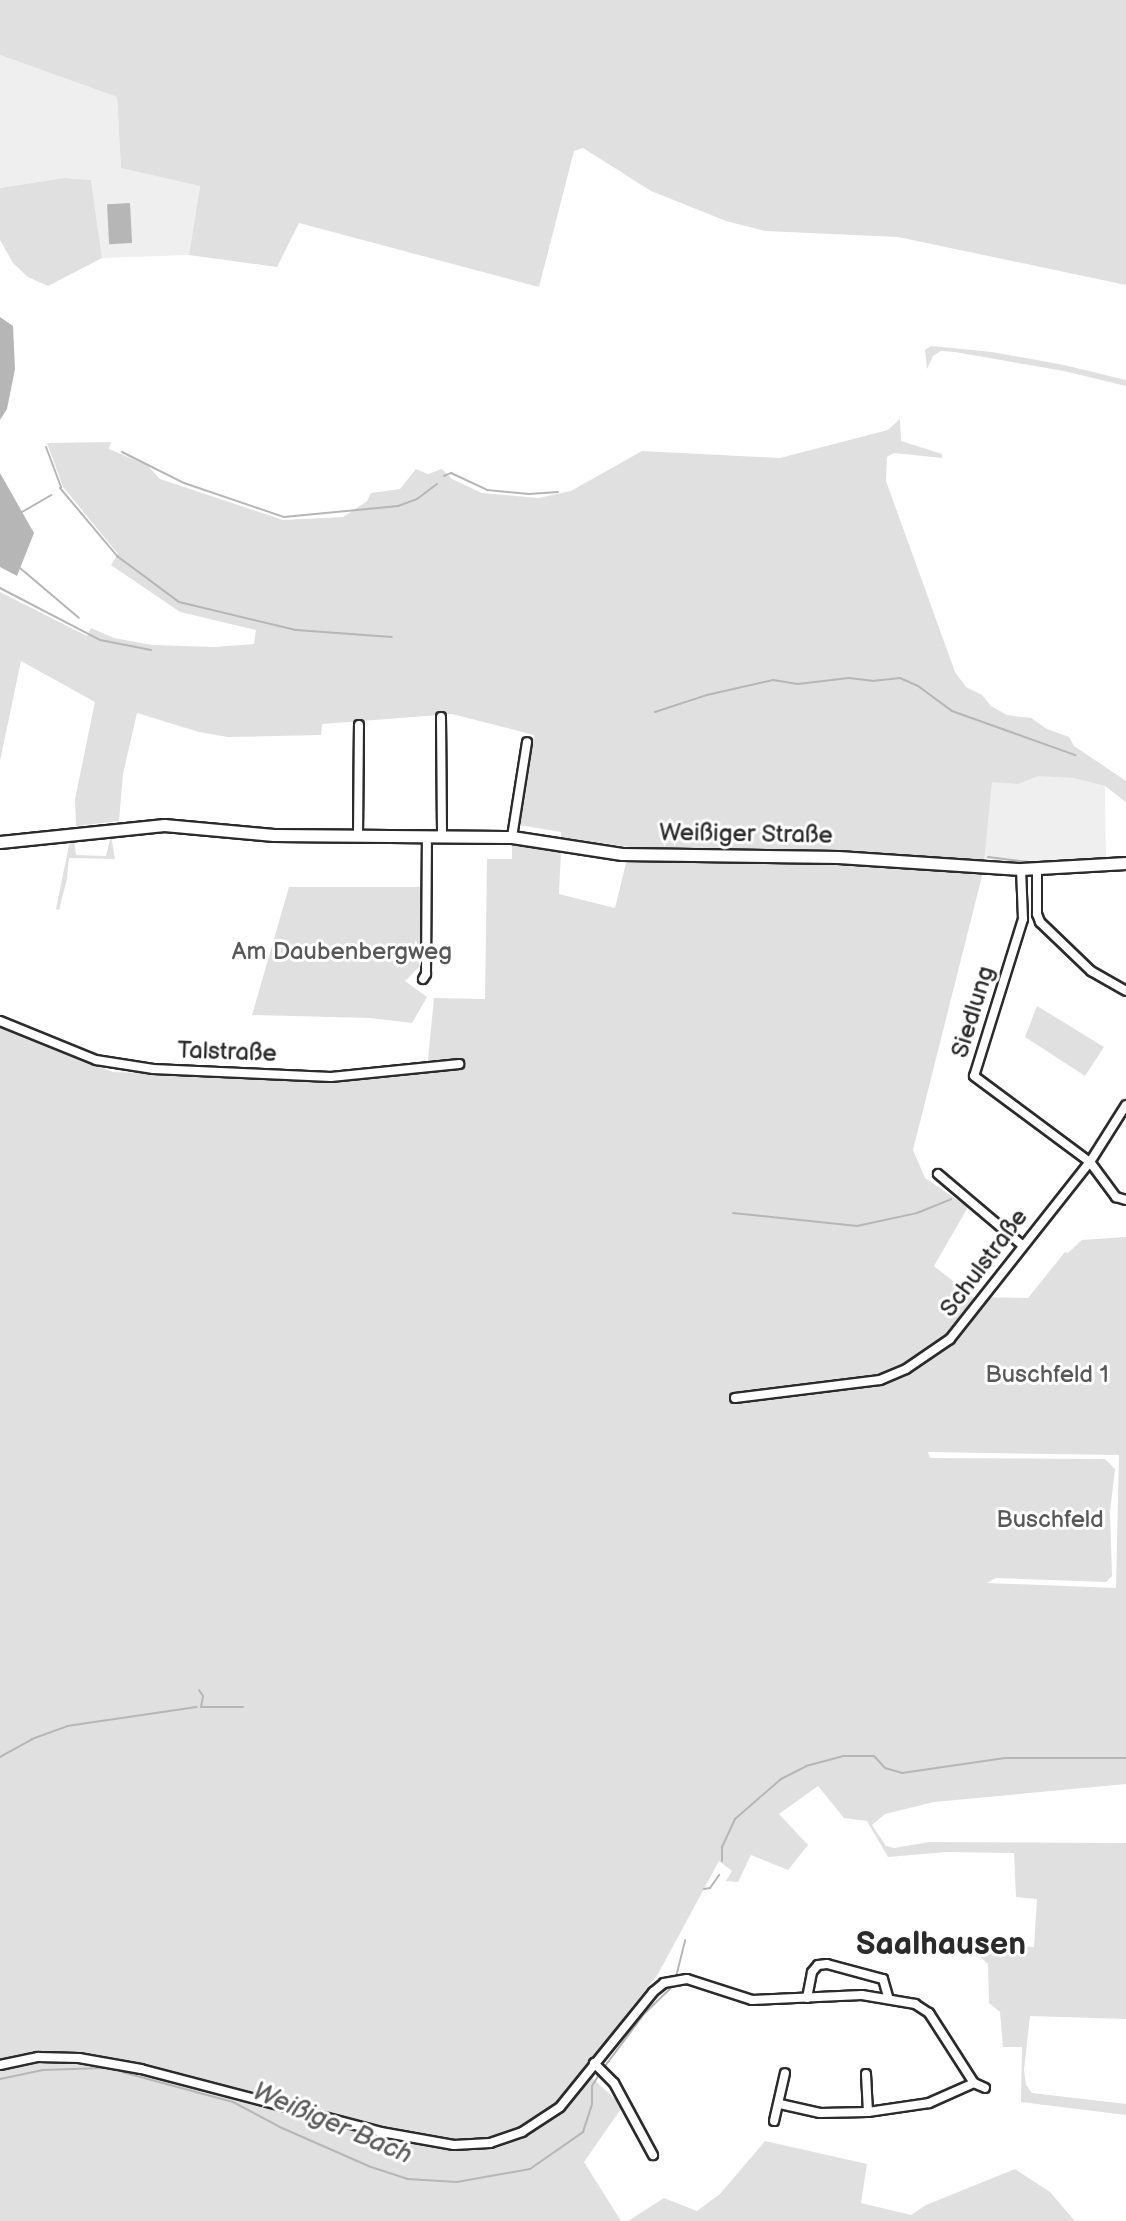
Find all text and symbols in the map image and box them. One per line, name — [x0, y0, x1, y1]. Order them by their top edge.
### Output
street label: Weißiger Straße — [659, 818, 833, 850]
park label: Am Daubenbergweg — [232, 938, 452, 966]
street label: Siedlung — [945, 963, 1001, 1061]
street label: Talstraße — [177, 1036, 277, 1068]
street label: Schulstraße — [934, 1203, 1034, 1323]
park label: Buschfeld 1 — [985, 1361, 1109, 1389]
park label: Buschfeld — [996, 1506, 1104, 1534]
district label: Saalhausen — [856, 1926, 1026, 1964]
water label: Weißiger Bach — [248, 2076, 416, 2172]

